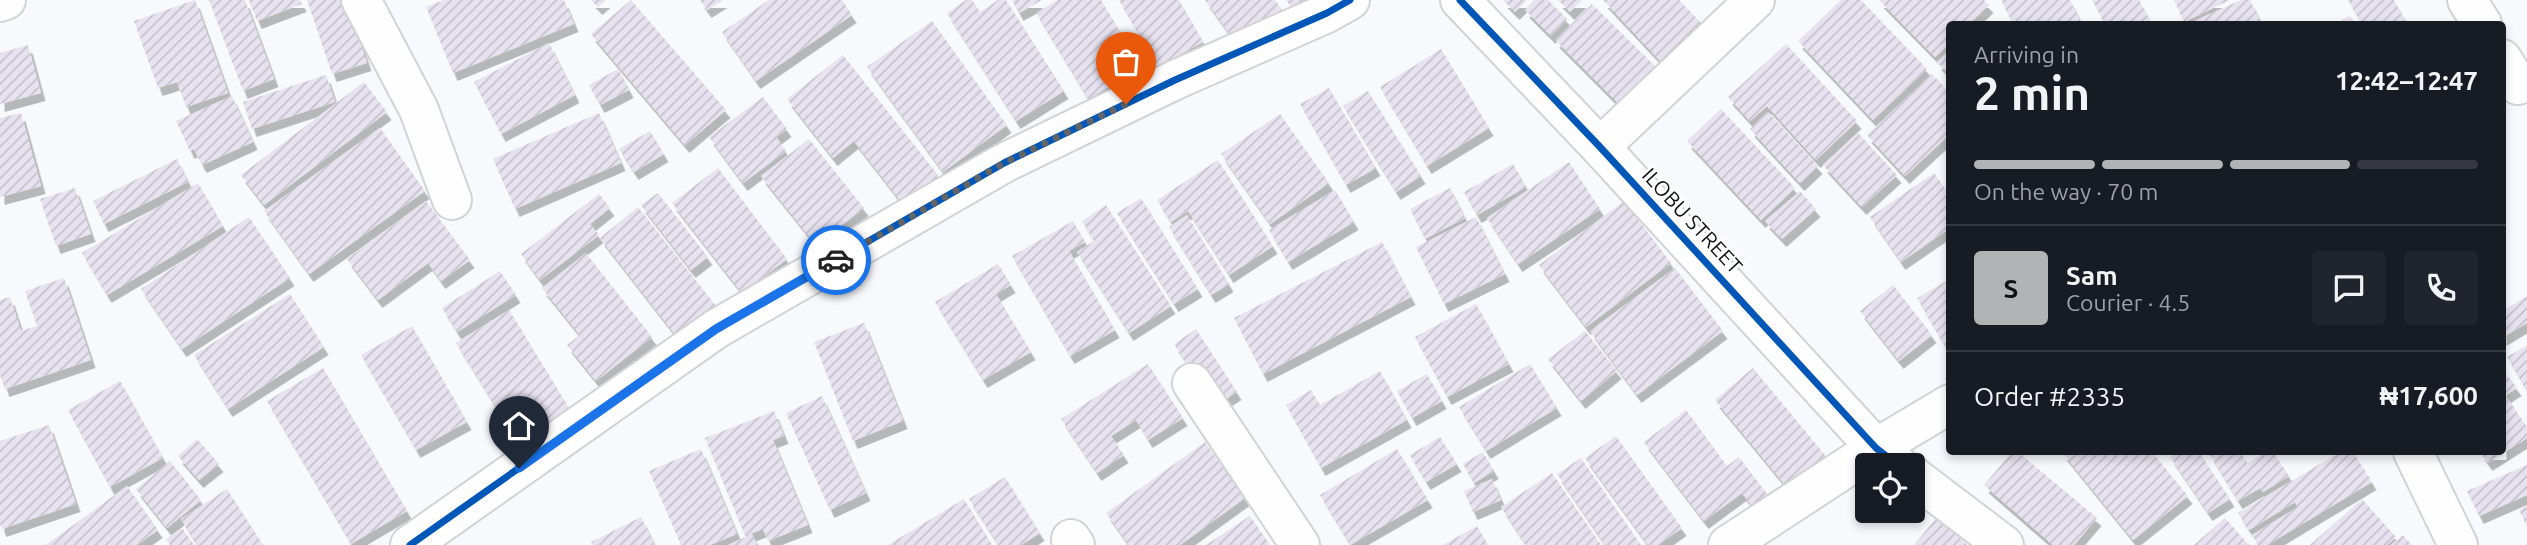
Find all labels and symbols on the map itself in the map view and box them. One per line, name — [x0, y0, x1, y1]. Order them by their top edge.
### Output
pin — [1096, 32, 1156, 104]
street label: ILOBU STREET — [1638, 163, 1748, 278]
courier — [801, 225, 871, 295]
pin — [489, 396, 549, 468]

